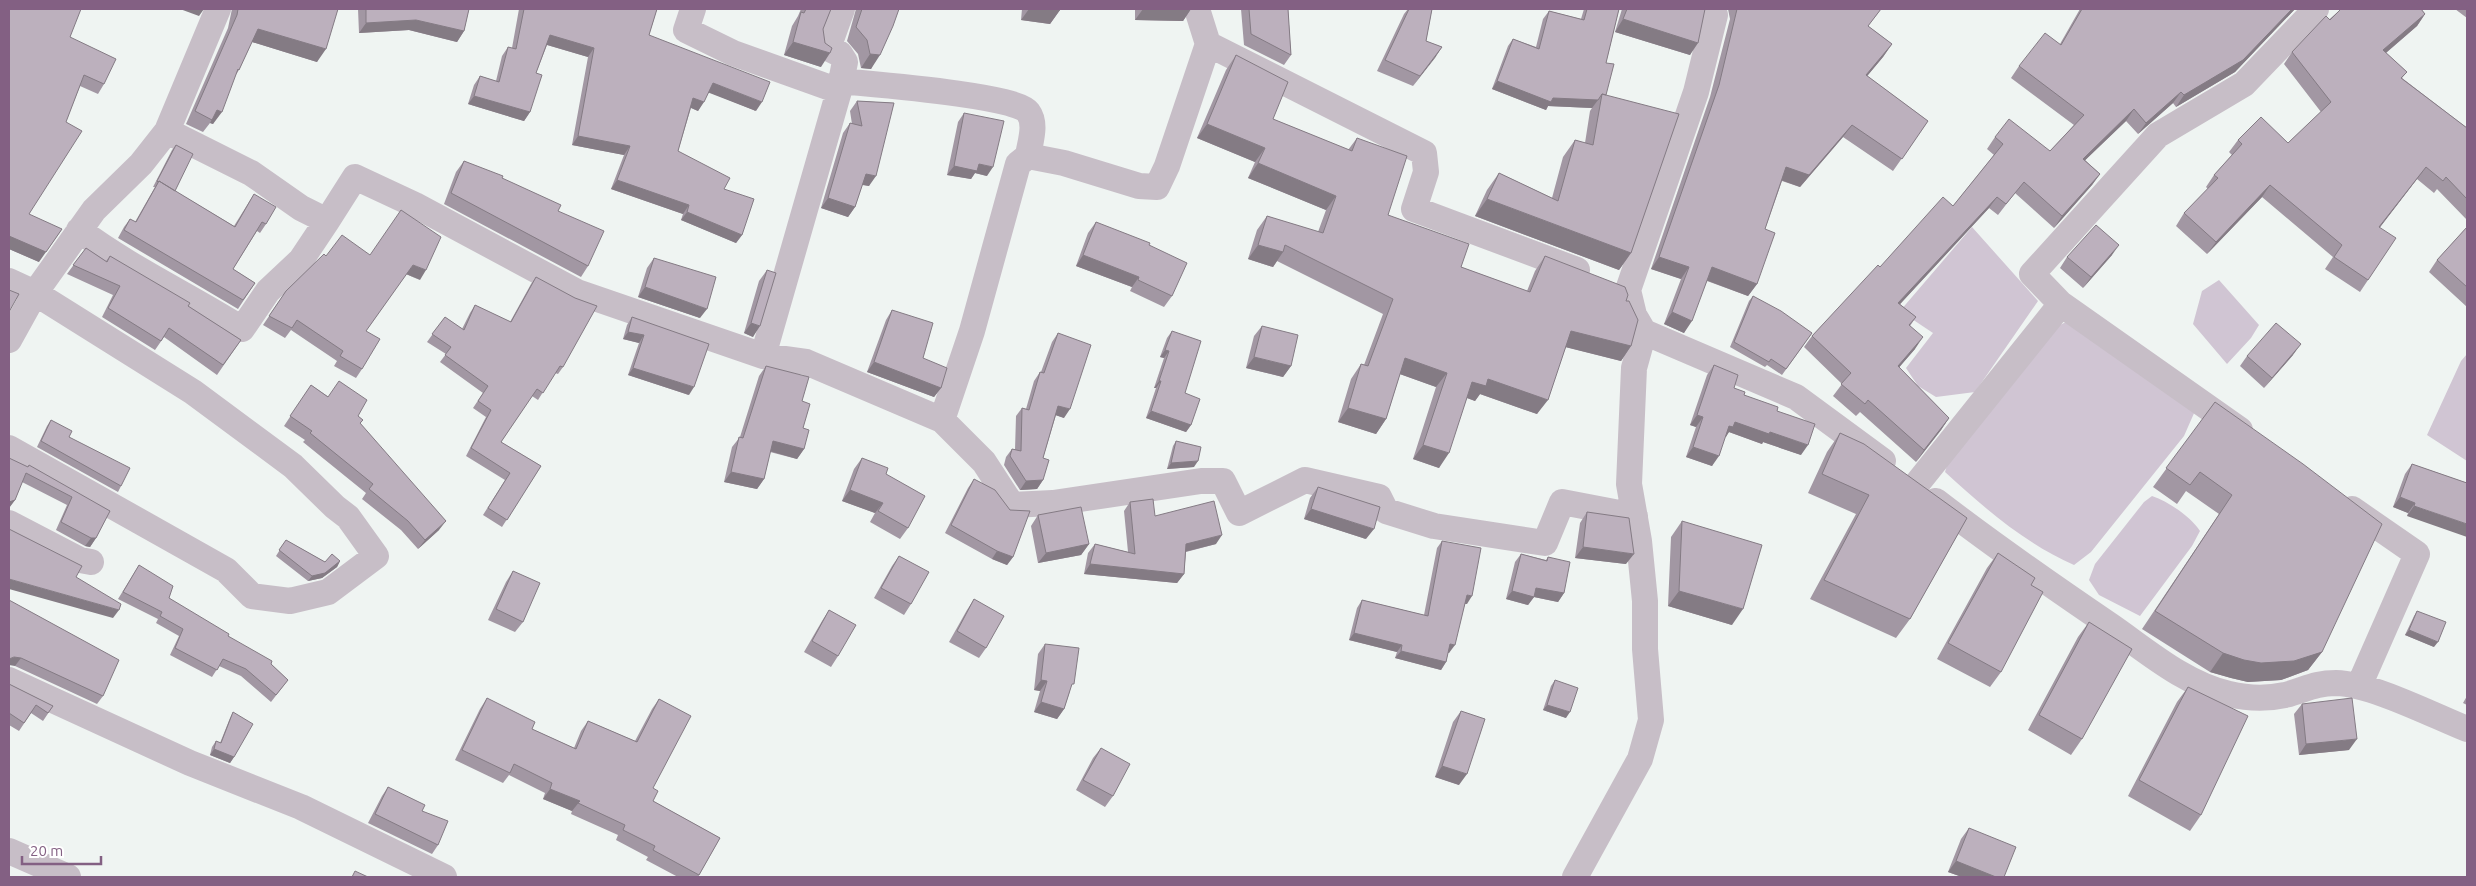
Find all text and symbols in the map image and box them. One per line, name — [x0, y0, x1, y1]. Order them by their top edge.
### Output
scale bar — [22, 834, 101, 866]
text: 20 m — [30, 842, 63, 859]

